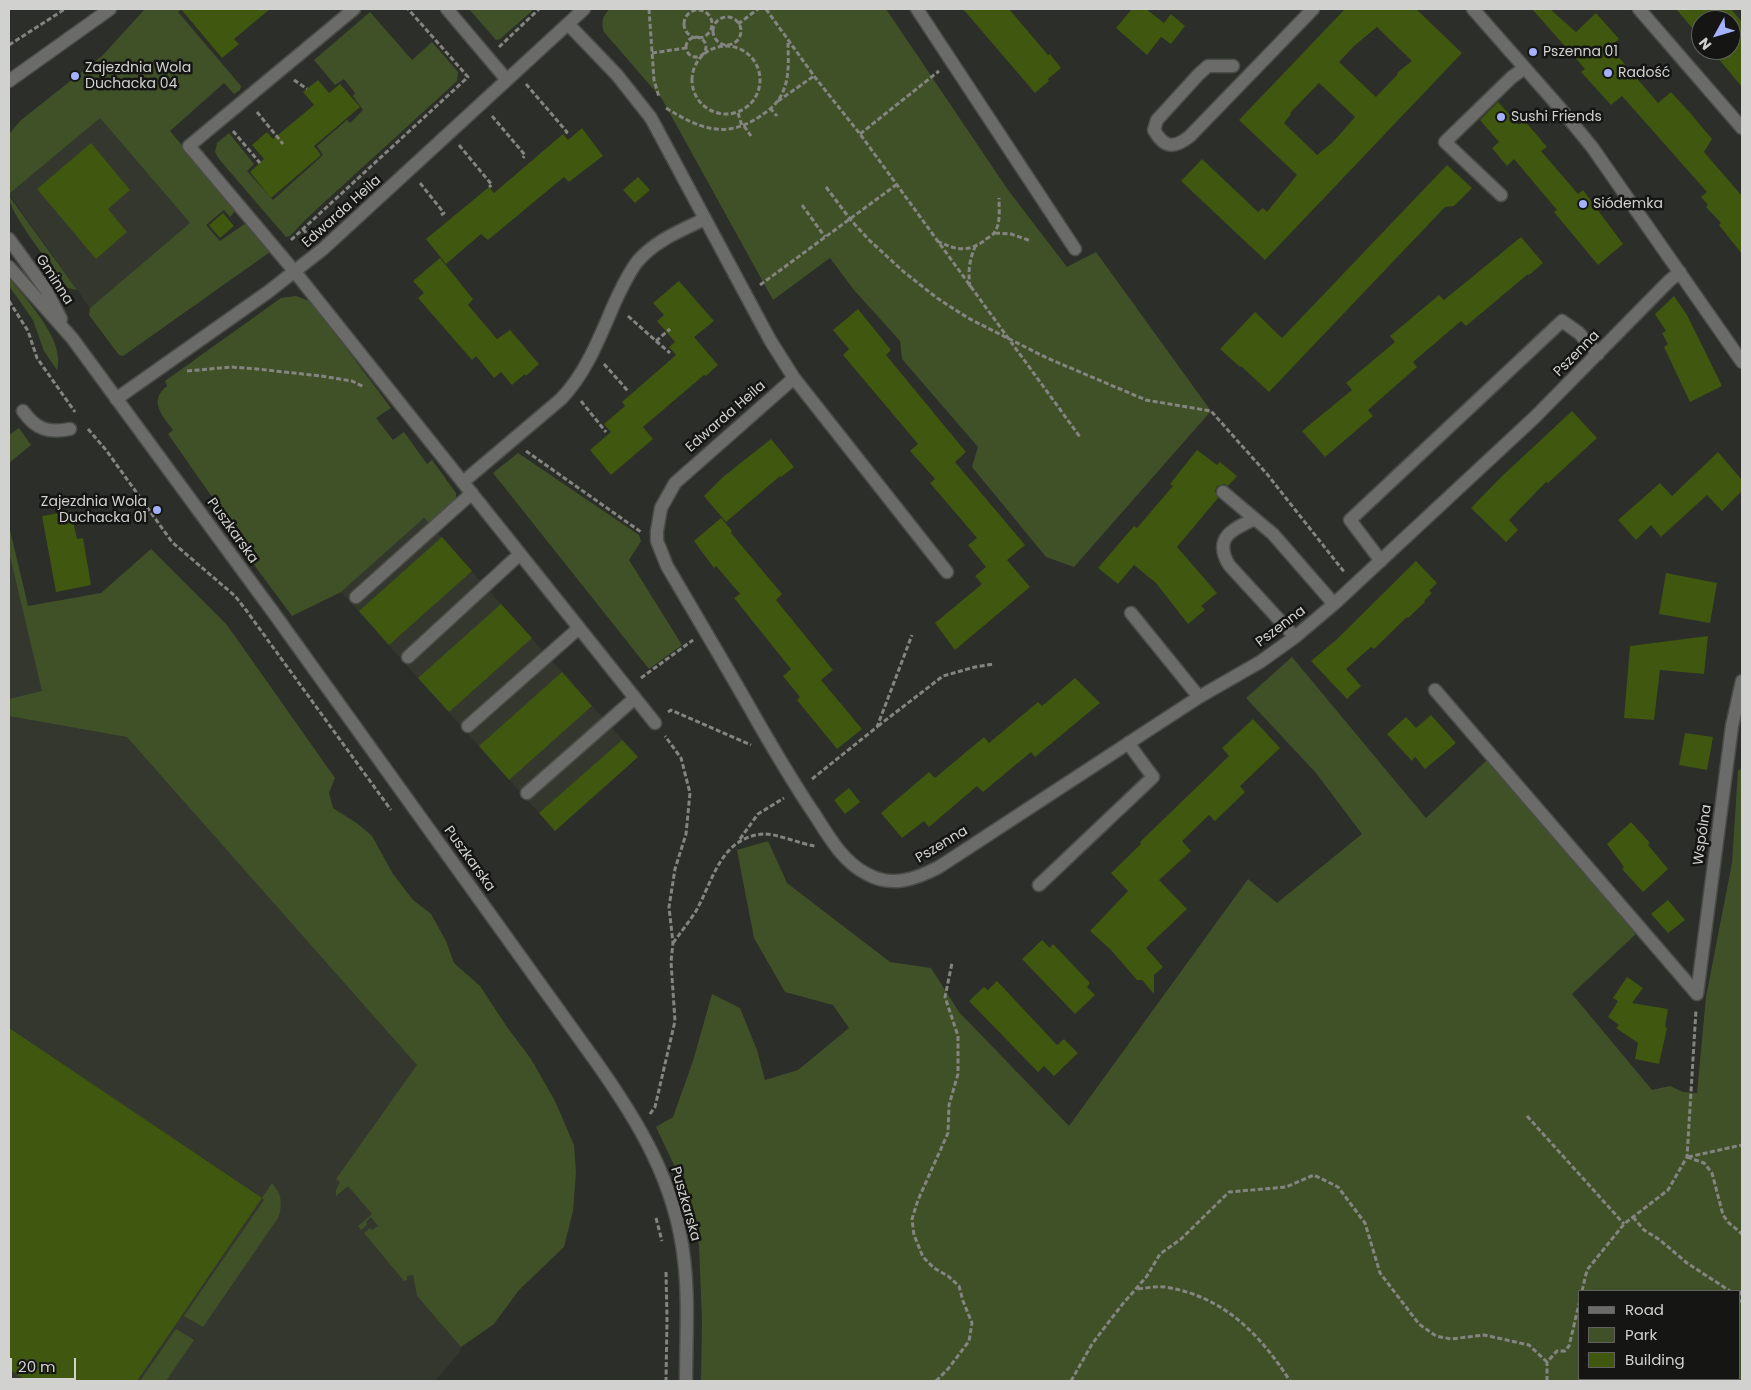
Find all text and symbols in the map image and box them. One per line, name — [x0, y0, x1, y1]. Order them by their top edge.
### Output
north arrow — [1691, 10, 1741, 60]
text: N — [1694, 33, 1716, 54]
place label: Pszenna 01 — [1543, 44, 1618, 60]
marker: Pszenna 01 — [1527, 46, 1539, 58]
place label: Zajezdnia Wola Duchacka 04 — [85, 60, 191, 92]
place label: Radość — [1618, 65, 1670, 81]
marker: Radość — [1602, 67, 1614, 79]
marker: Zajezdnia Wola Duchacka 04 — [69, 70, 81, 82]
place label: Sushi Friends — [1511, 109, 1602, 125]
marker: Sushi Friends — [1495, 111, 1507, 123]
street label: Edwarda Heila — [299, 172, 385, 252]
place label: Siódemka — [1593, 196, 1663, 212]
marker: Siódemka — [1577, 198, 1589, 210]
street label: Gminna — [32, 252, 76, 308]
street label: Pszenna — [1551, 328, 1603, 380]
street label: Edwarda Heila — [683, 378, 769, 456]
place label: Zajezdnia Wola Duchacka 01 — [41, 494, 147, 526]
street label: Puszkarska — [203, 495, 261, 567]
marker: Zajezdnia Wola Duchacka 01 — [151, 504, 163, 516]
street label: Pszenna — [1253, 603, 1309, 651]
street label: Wspólna — [1690, 803, 1716, 867]
street label: Puszkarska — [440, 823, 498, 895]
street label: Pszenna — [913, 823, 971, 867]
street label: Puszkarska — [666, 1165, 704, 1243]
legend — [1578, 1290, 1741, 1380]
text: Road — [1625, 1299, 1664, 1320]
text: Park — [1625, 1324, 1657, 1345]
scale bar — [12, 1348, 79, 1380]
text: Building — [1625, 1349, 1685, 1370]
text: 20 m — [18, 1356, 56, 1377]

